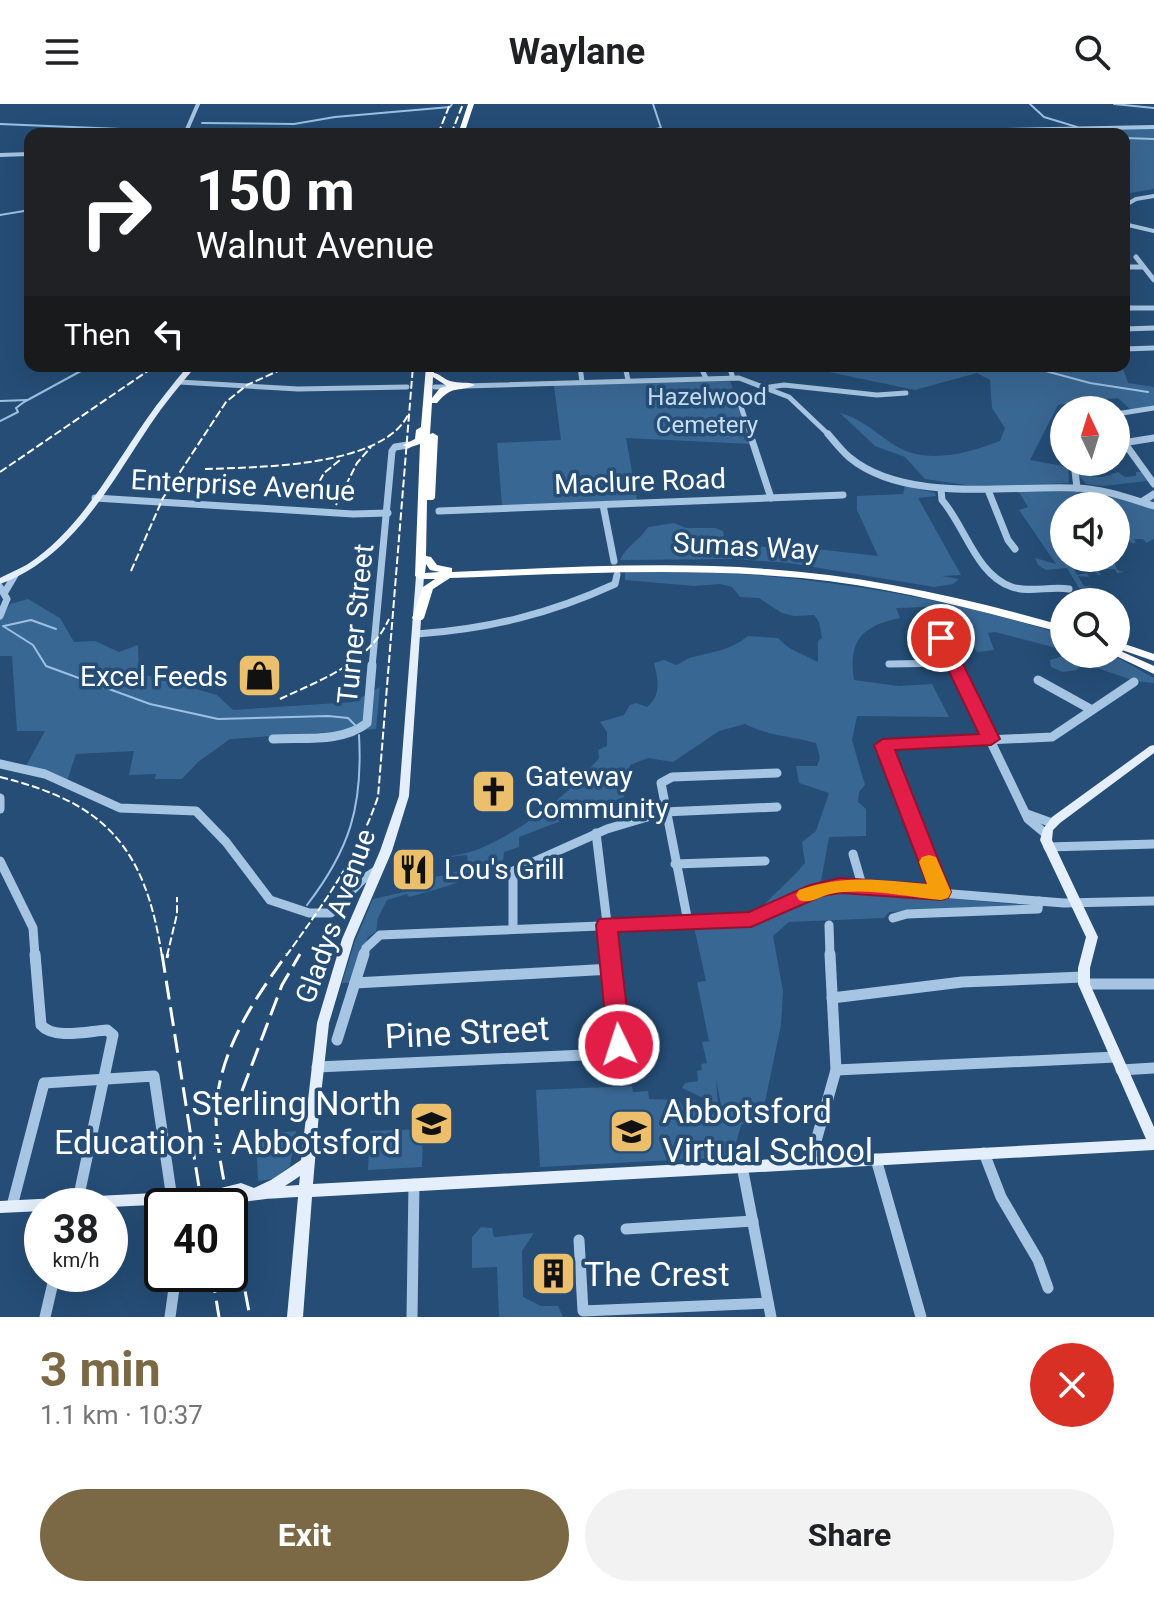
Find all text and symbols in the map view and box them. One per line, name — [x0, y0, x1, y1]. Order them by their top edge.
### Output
icon: menu — [40, 30, 84, 74]
icon: search — [1070, 30, 1114, 74]
text: Waylane — [509, 31, 645, 73]
text: 150 m — [196, 158, 355, 224]
icon: right — [64, 160, 168, 264]
text: Walnut Avenue — [196, 225, 434, 267]
icon: left — [147, 312, 191, 356]
text: Then — [64, 317, 131, 352]
park label: Hazelwood Cemetery — [647, 383, 767, 439]
north arrow — [1050, 396, 1130, 476]
map controls — [1050, 396, 1130, 668]
street label: Maclure Road — [554, 462, 726, 501]
street label: Enterprise Avenue — [130, 463, 356, 508]
button: sound — [1050, 492, 1130, 572]
street label: Sumas Way — [672, 526, 820, 567]
street label: Turner Street — [331, 542, 380, 706]
button: search — [1050, 588, 1130, 668]
pin — [907, 604, 975, 672]
icon: arrive — [919, 616, 963, 660]
shop icon: Excel Feeds — [235, 652, 283, 700]
place label: Excel Feeds — [80, 660, 228, 693]
place label: Gateway Community — [525, 760, 668, 825]
church icon: Gateway Community — [470, 768, 518, 816]
street label: Gladys Avenue — [289, 824, 382, 1008]
restaurant icon: Lou's Grill — [389, 845, 437, 893]
place label: Lou's Grill — [444, 853, 565, 886]
position arrow — [577, 1003, 661, 1087]
street label: Pine Street — [384, 1008, 550, 1056]
place label: Sterling North Education - Abbotsford — [54, 1083, 401, 1162]
place label: Abbotsford Virtual School — [662, 1091, 873, 1170]
school or university icon: Sterling North Education - Abbotsford — [408, 1099, 456, 1147]
school or university icon: Abbotsford Virtual School — [607, 1107, 655, 1155]
speed limit sign: 40 — [144, 1188, 248, 1292]
text: 38 — [53, 1206, 99, 1253]
text: km/h — [53, 1248, 99, 1272]
building icon: The Crest — [529, 1250, 577, 1298]
place label: The Crest — [584, 1254, 730, 1294]
text: 3 min — [40, 1341, 161, 1398]
button: close — [1030, 1343, 1114, 1427]
text: 1.1 km · 10:37 — [40, 1400, 203, 1430]
button: Exit — [40, 1489, 569, 1581]
button: Share — [585, 1489, 1114, 1581]

